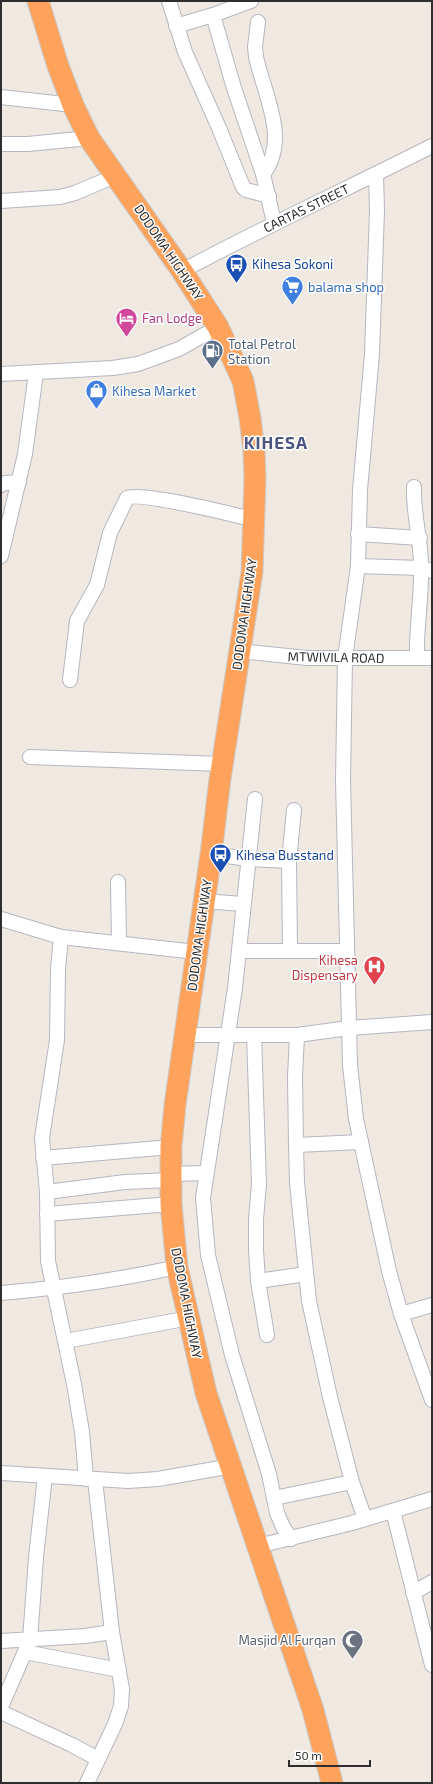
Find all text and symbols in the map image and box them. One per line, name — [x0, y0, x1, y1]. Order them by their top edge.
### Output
street label: CARTAS STREET — [260, 180, 352, 236]
street label: DODOMA HIGHWAY — [131, 201, 207, 304]
bus stop icon: Kihesa Sokoni — [224, 251, 250, 284]
place label: Kihesa Sokoni — [252, 256, 333, 272]
supermarket icon: balama shop — [280, 274, 306, 307]
place label: balama shop — [308, 279, 384, 295]
hotel icon: Fan Lodge — [114, 305, 140, 338]
place label: Fan Lodge — [142, 310, 202, 326]
place label: Total Petrol Station — [228, 336, 296, 367]
fuel station icon: Total Petrol Station — [200, 338, 226, 371]
shop icon: Kihesa Market — [83, 378, 109, 411]
place label: Kihesa Market — [112, 383, 196, 399]
district label: KIHESA — [244, 432, 308, 452]
street label: DODOMA HIGHWAY — [228, 557, 260, 671]
street label: MTWIVILA ROAD — [287, 648, 385, 666]
bus stop icon: Kihesa Busstand — [207, 842, 233, 875]
place label: Kihesa Busstand — [236, 847, 334, 863]
street label: DODOMA HIGHWAY — [183, 878, 215, 992]
place label: Kihesa Dispensary — [292, 952, 358, 983]
hospital icon: Kihesa Dispensary — [361, 954, 387, 987]
street label: DODOMA HIGHWAY — [168, 1246, 206, 1360]
mosque icon: Masjid Al Furqan — [339, 1627, 365, 1660]
place label: Masjid Al Furqan — [238, 1632, 336, 1648]
scale bar — [289, 1742, 370, 1768]
text: 50 m — [295, 1748, 322, 1762]

